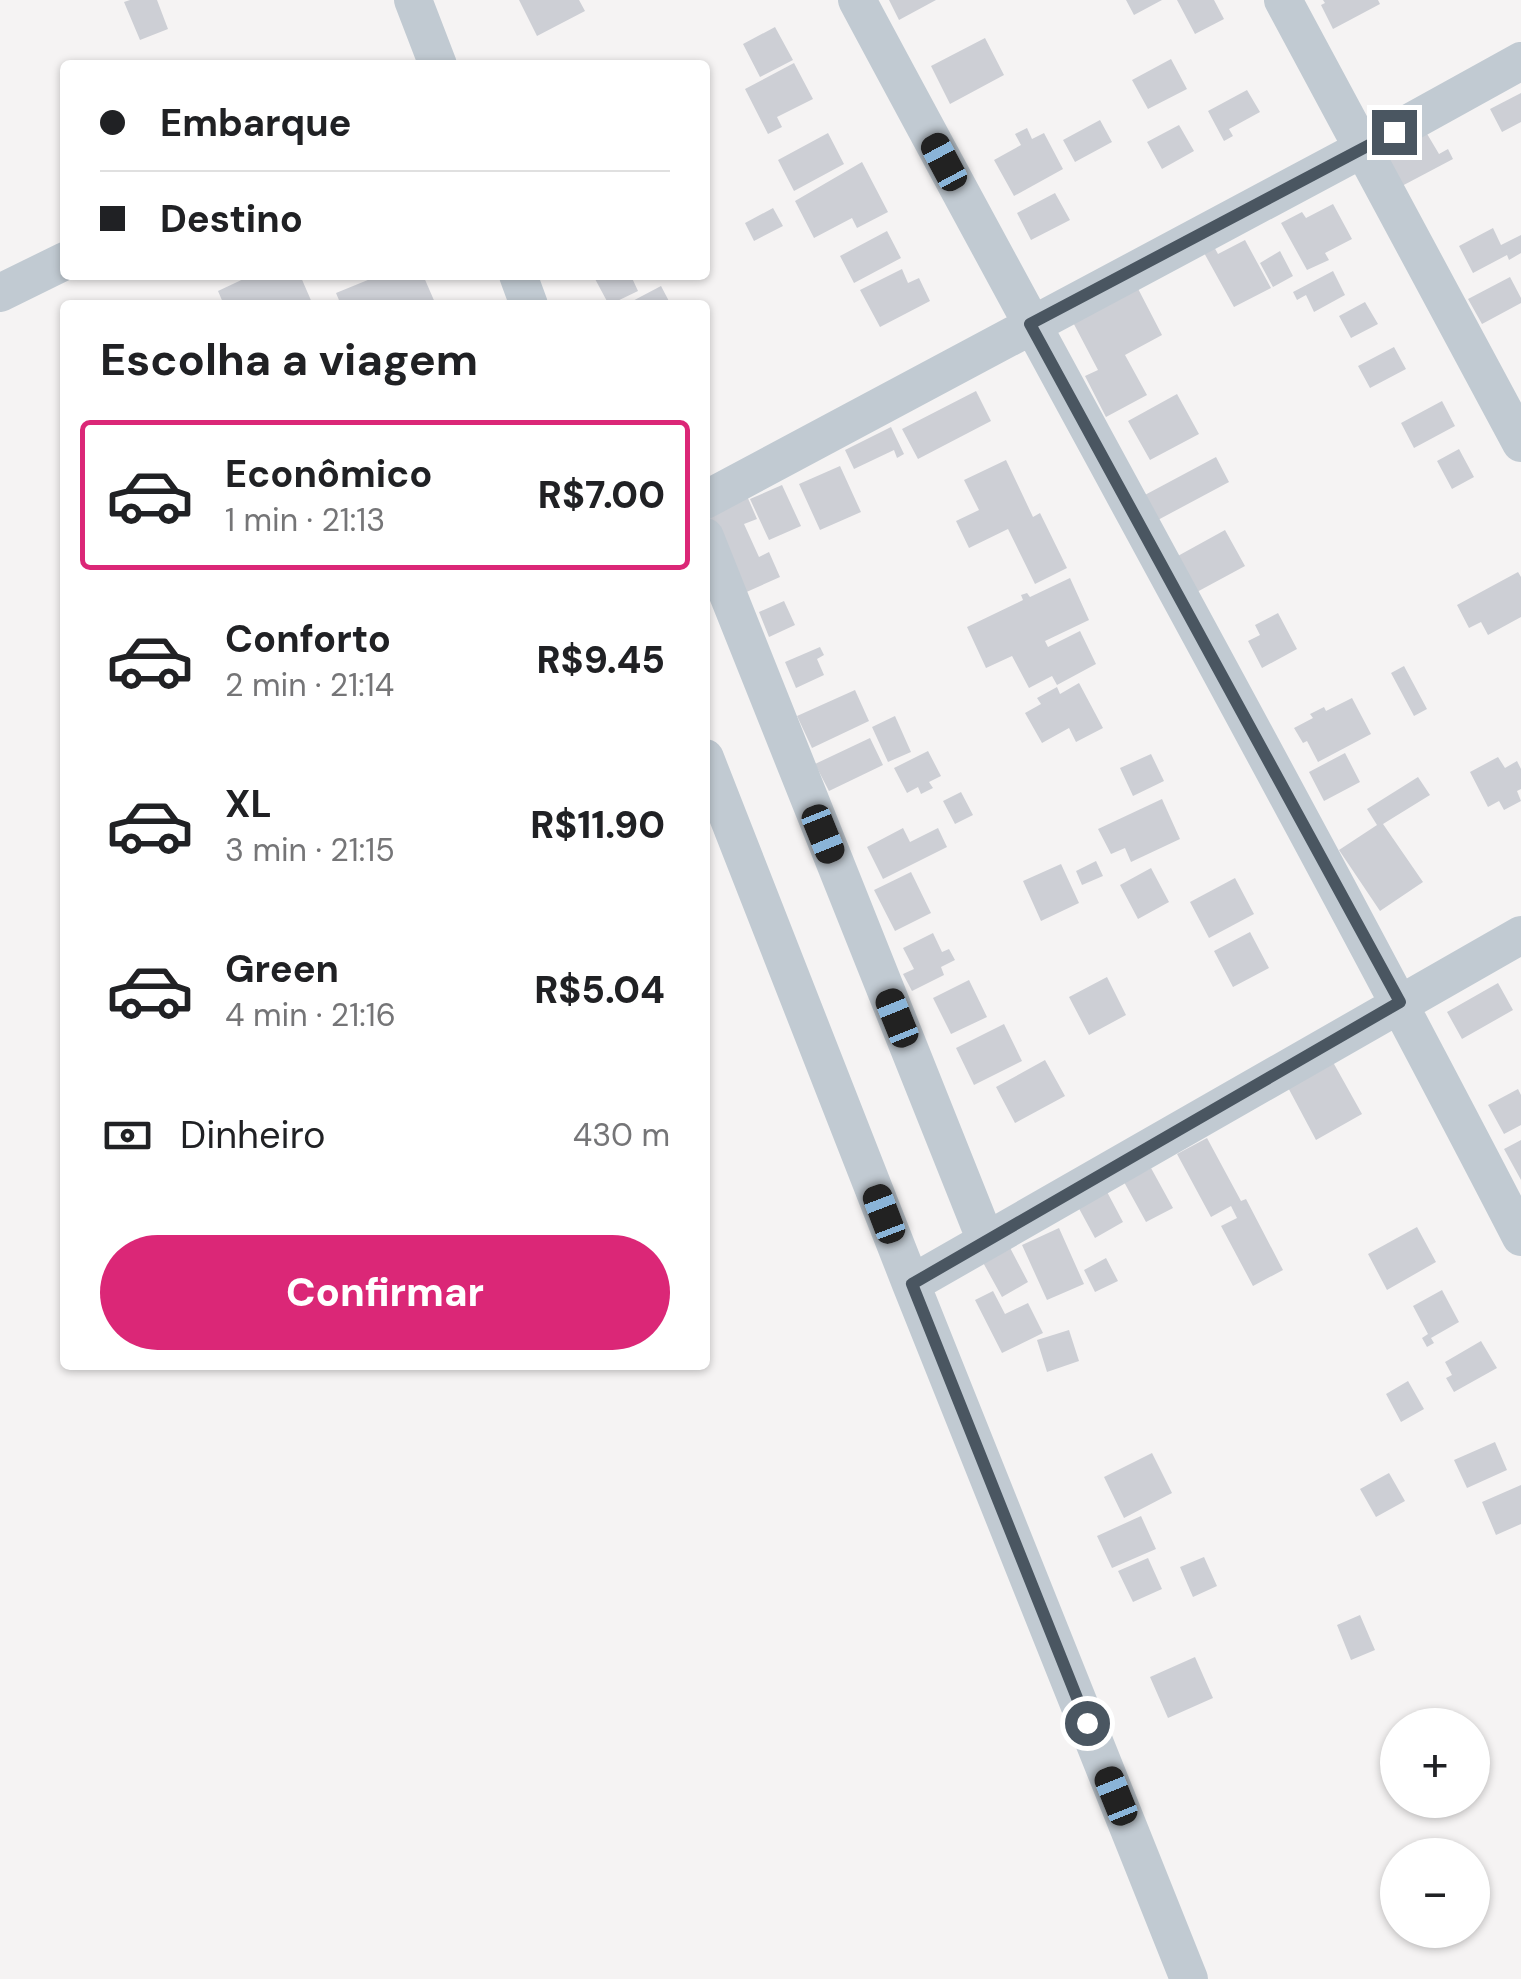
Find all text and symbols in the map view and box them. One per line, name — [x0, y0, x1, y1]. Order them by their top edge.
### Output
text: Embarque — [160, 98, 352, 148]
route end — [1372, 110, 1417, 155]
car — [917, 128, 971, 196]
text: Destino — [160, 194, 303, 244]
text: Escolha a viagem — [100, 330, 478, 389]
text: Econômico — [225, 449, 432, 499]
icon: car — [105, 450, 195, 540]
text: R$7.00 — [538, 470, 665, 520]
text: 1 min · 21:13 — [225, 499, 385, 541]
text: Conforto — [225, 614, 391, 664]
icon: car — [105, 615, 195, 705]
text: R$9.45 — [537, 635, 665, 685]
text: 2 min · 21:14 — [225, 664, 394, 706]
text: XL — [225, 779, 272, 829]
icon: car — [105, 780, 195, 870]
text: R$11.90 — [530, 800, 665, 850]
car — [798, 801, 848, 867]
text: 3 min · 21:15 — [225, 829, 395, 871]
text: Green — [225, 944, 339, 994]
icon: car — [105, 945, 195, 1035]
text: R$5.04 — [534, 965, 665, 1015]
car — [872, 985, 922, 1051]
text: 4 min · 21:16 — [225, 994, 396, 1036]
icon: cash — [100, 1108, 155, 1163]
text: Dinheiro — [180, 1110, 326, 1160]
text: 430 m — [573, 1114, 670, 1156]
car — [859, 1181, 909, 1247]
button: Confirmar — [100, 1235, 670, 1350]
route start — [1065, 1701, 1110, 1746]
map controls — [1380, 1708, 1490, 1948]
button: + — [1380, 1708, 1490, 1818]
car — [1091, 1763, 1141, 1829]
button: − — [1380, 1838, 1490, 1948]

